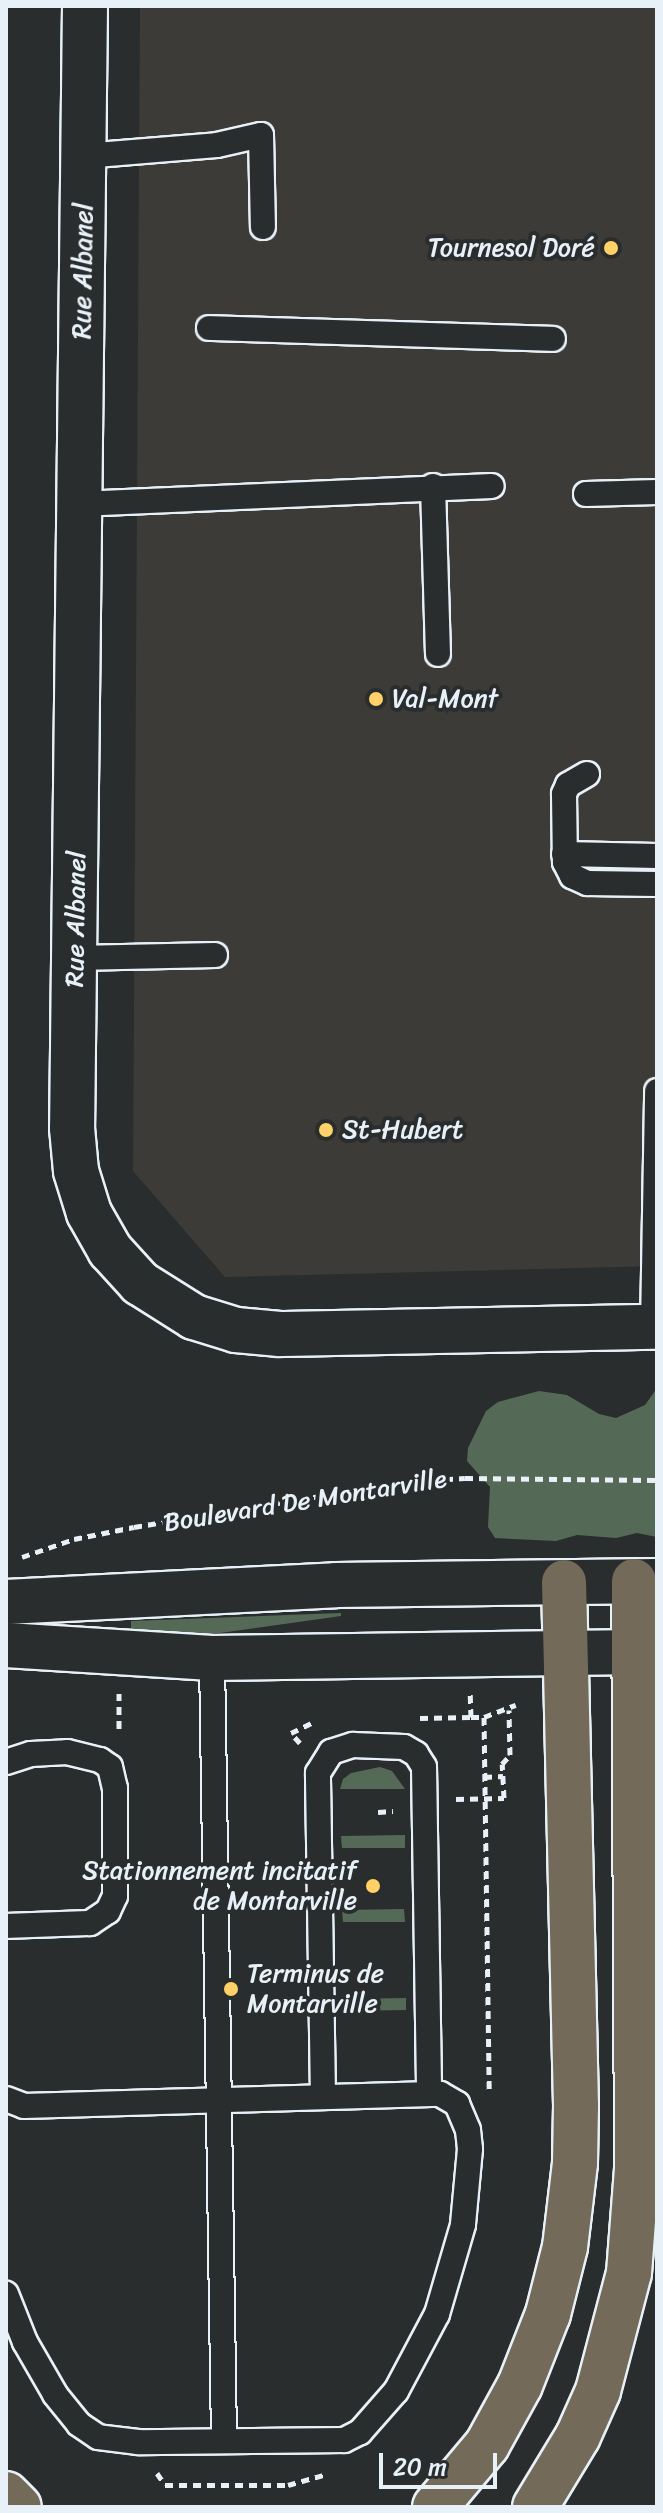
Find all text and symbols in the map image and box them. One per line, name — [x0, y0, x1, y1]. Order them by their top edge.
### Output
street label: Rue Albanel — [66, 203, 100, 339]
place label: Tournesol Doré — [428, 232, 595, 264]
marker: Tournesol Doré — [602, 239, 620, 257]
place label: Val-Mont — [392, 683, 498, 715]
marker: Val-Mont — [367, 690, 385, 708]
street label: Rue Albanel — [59, 851, 93, 987]
place label: St-Hubert — [342, 1114, 463, 1146]
marker: St-Hubert — [317, 1121, 335, 1139]
street label: Boulevard De Montarville — [161, 1463, 449, 1539]
place label: Stationnement incitatif de Montarville — [83, 1855, 357, 1916]
marker: Stationnement incitatif de Montarville — [364, 1877, 382, 1895]
place label: Terminus de Montarville — [247, 1958, 384, 2020]
marker: Terminus de Montarville — [222, 1980, 240, 1998]
scale bar — [383, 2437, 501, 2487]
text: 20 m — [393, 2446, 447, 2488]

